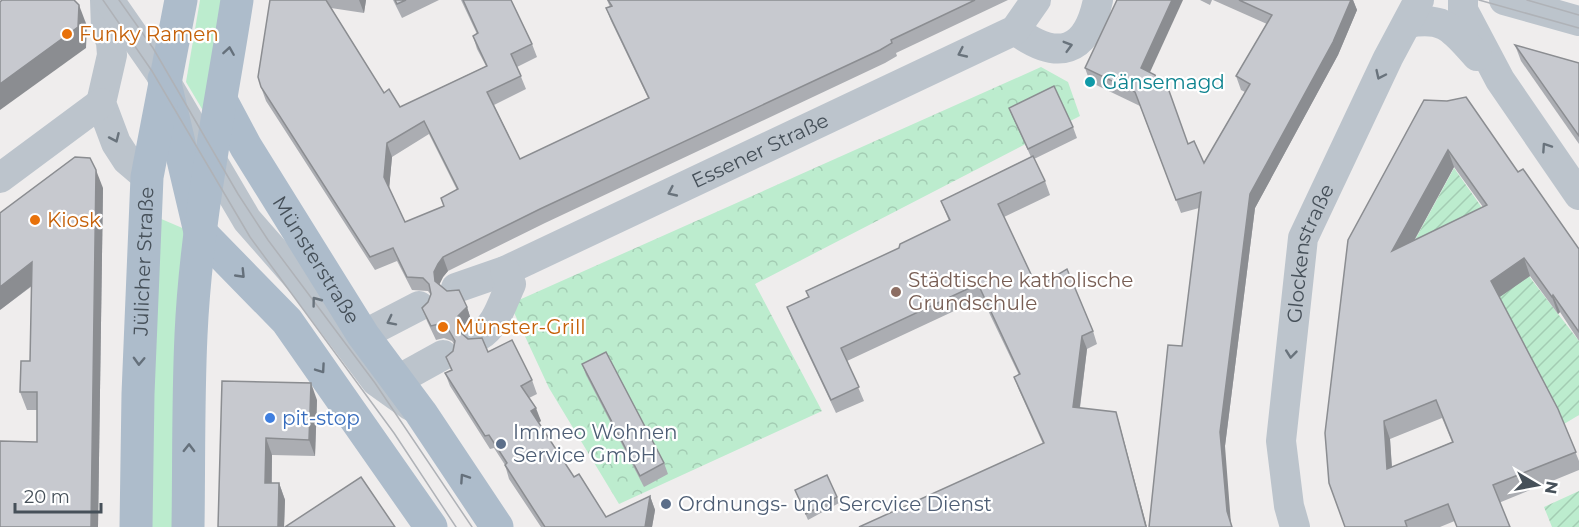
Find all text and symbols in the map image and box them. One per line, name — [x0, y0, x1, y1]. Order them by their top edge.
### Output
place label: Funky Ramen — [79, 22, 219, 46]
marker: Funky Ramen — [60, 27, 74, 41]
one-way arrow — [1063, 40, 1073, 53]
one-way arrow — [223, 46, 235, 56]
one-way arrow — [957, 46, 968, 58]
one-way arrow — [1376, 68, 1388, 79]
place label: Gänsemagd — [1102, 70, 1225, 94]
marker: Gänsemagd — [1083, 75, 1097, 89]
street label: Essener Straße — [688, 108, 832, 193]
one-way arrow — [108, 131, 120, 142]
one-way arrow — [1542, 143, 1553, 154]
street label: Glockenstraße — [1282, 180, 1339, 324]
one-way arrow — [668, 184, 679, 196]
street label: Jülicher Straße — [128, 186, 159, 337]
street label: Münsterstraße — [267, 192, 365, 328]
place label: Kiosk — [47, 208, 101, 232]
marker: Kiosk — [28, 213, 42, 227]
one-way arrow — [234, 267, 245, 277]
place label: Städtische katholische Grundschule — [908, 268, 1133, 315]
marker: Städtische katholische Grundschule — [889, 285, 903, 299]
one-way arrow — [312, 296, 323, 307]
one-way arrow — [387, 314, 398, 325]
place label: Münster-Grill — [455, 315, 586, 339]
marker: Münster-Grill — [436, 320, 450, 334]
one-way arrow — [1285, 349, 1298, 359]
one-way arrow — [133, 356, 145, 365]
one-way arrow — [314, 362, 325, 373]
place label: pit-stop — [282, 406, 360, 430]
marker: pit-stop — [263, 411, 277, 425]
place label: Immeo Wohnen Service GmbH — [513, 420, 678, 467]
marker: Immeo Wohnen Service GmbH — [494, 437, 508, 451]
one-way arrow — [183, 443, 195, 452]
north arrow — [1507, 455, 1567, 515]
one-way arrow — [461, 474, 472, 485]
scale bar — [15, 476, 100, 514]
text: N — [1541, 479, 1562, 496]
text: 20 m — [24, 486, 70, 508]
place label: Ordnungs- und Sercvice Dienst — [678, 492, 992, 516]
marker: Ordnungs- und Sercvice Dienst — [659, 497, 673, 511]

